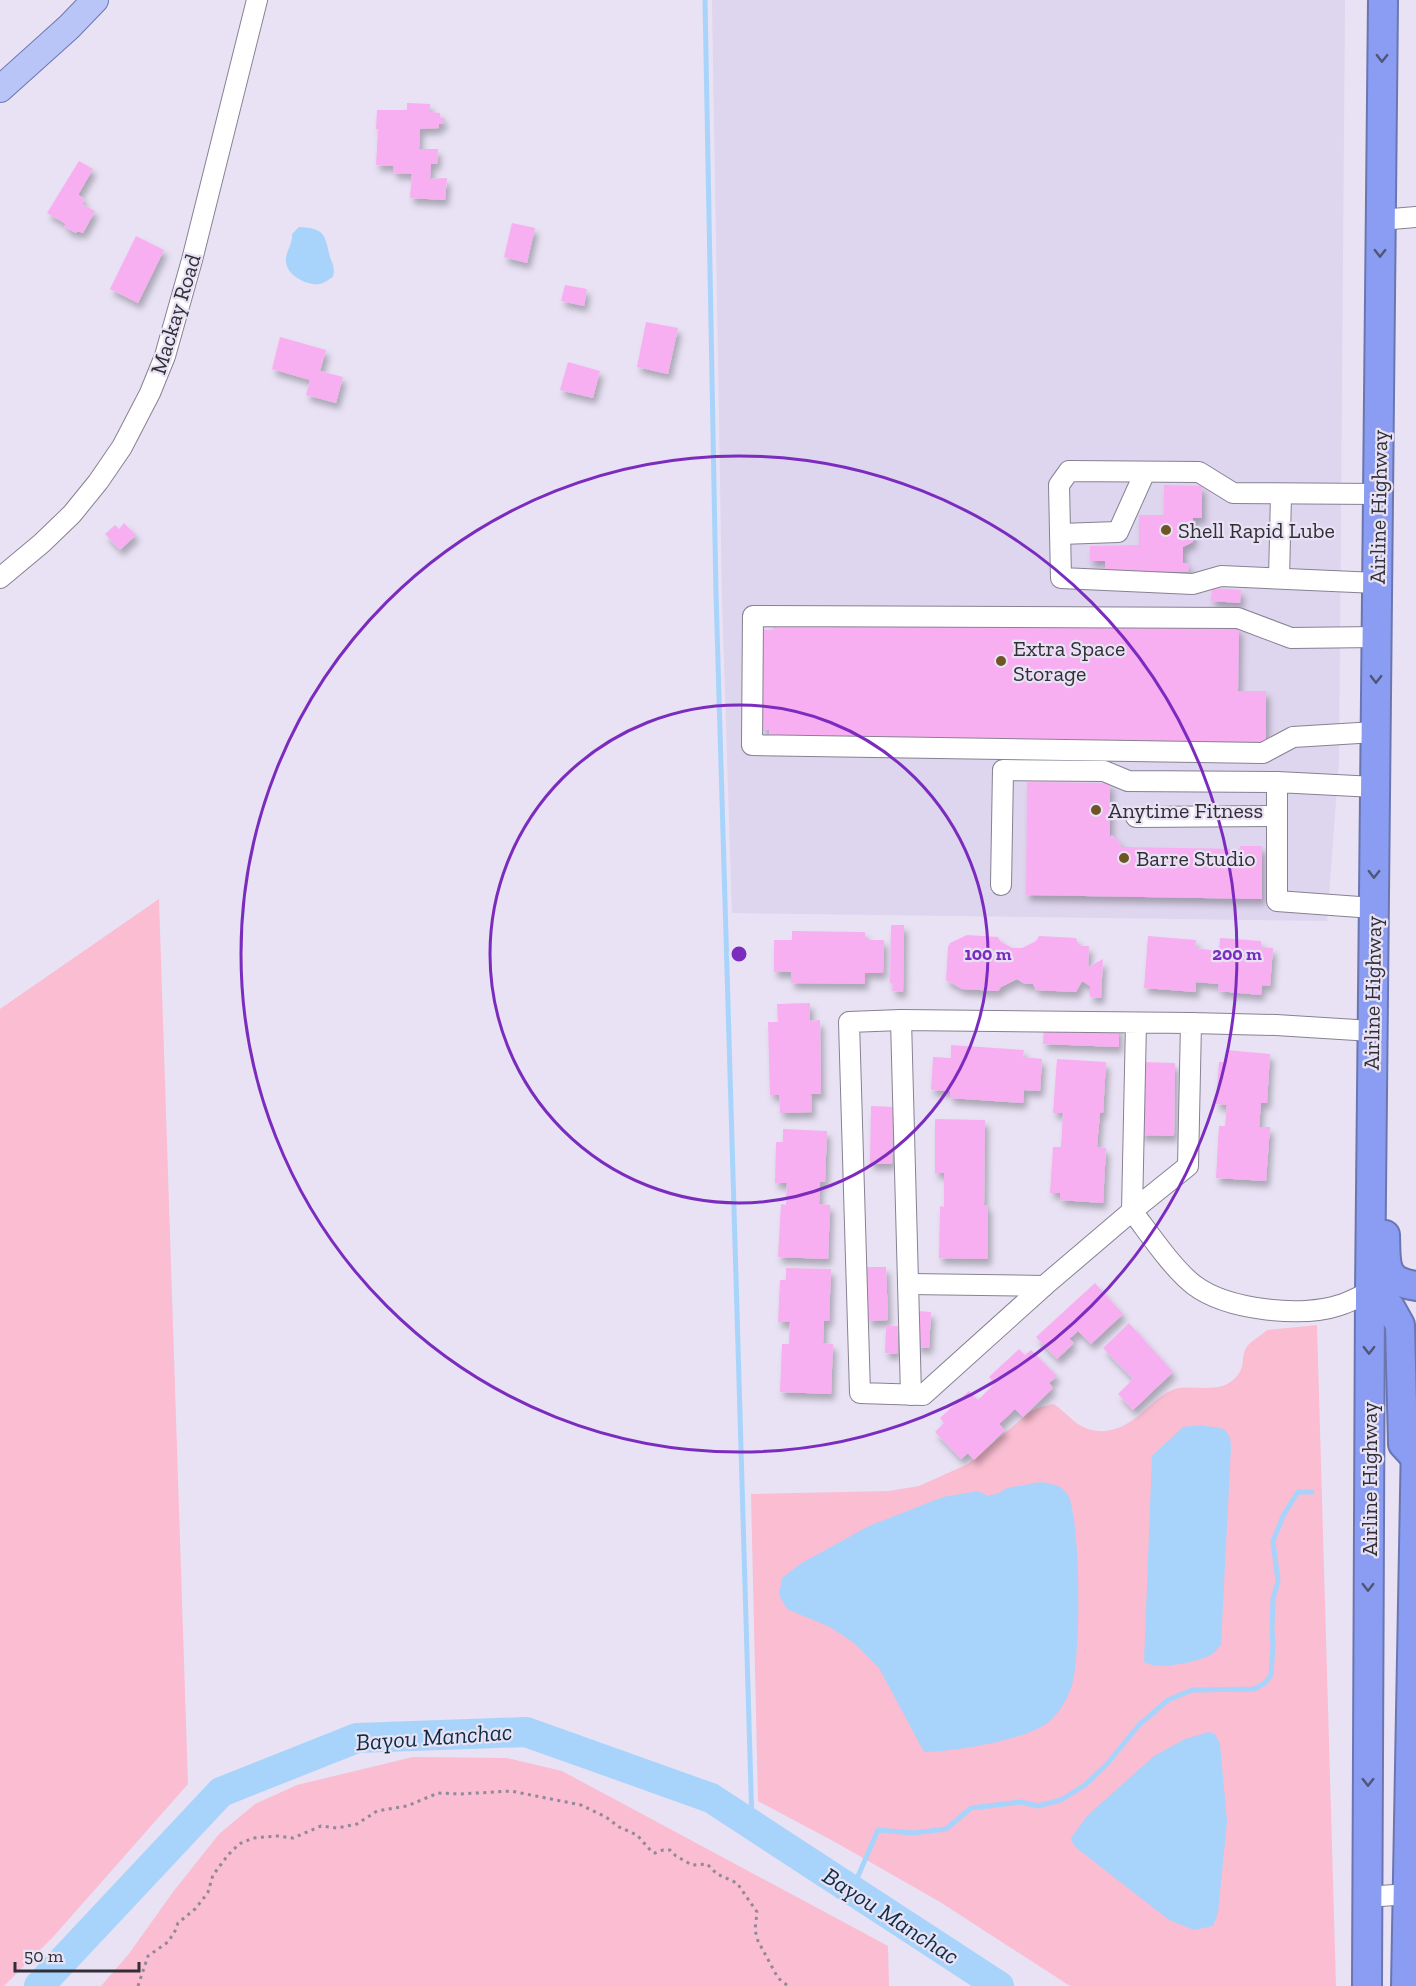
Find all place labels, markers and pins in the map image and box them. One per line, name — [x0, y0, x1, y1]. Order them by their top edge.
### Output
place label: Shell Rapid Lube — [1178, 517, 1335, 544]
marker: Shell Rapid Lube — [1159, 523, 1173, 537]
place label: Extra Space Storage — [1013, 635, 1125, 687]
marker: Extra Space Storage — [994, 654, 1008, 668]
place label: Anytime Fitness — [1108, 797, 1263, 824]
marker: Anytime Fitness — [1089, 803, 1103, 817]
place label: Barre Studio — [1136, 845, 1255, 872]
marker: Barre Studio — [1117, 851, 1131, 865]
centre of rings — [729, 944, 749, 964]

